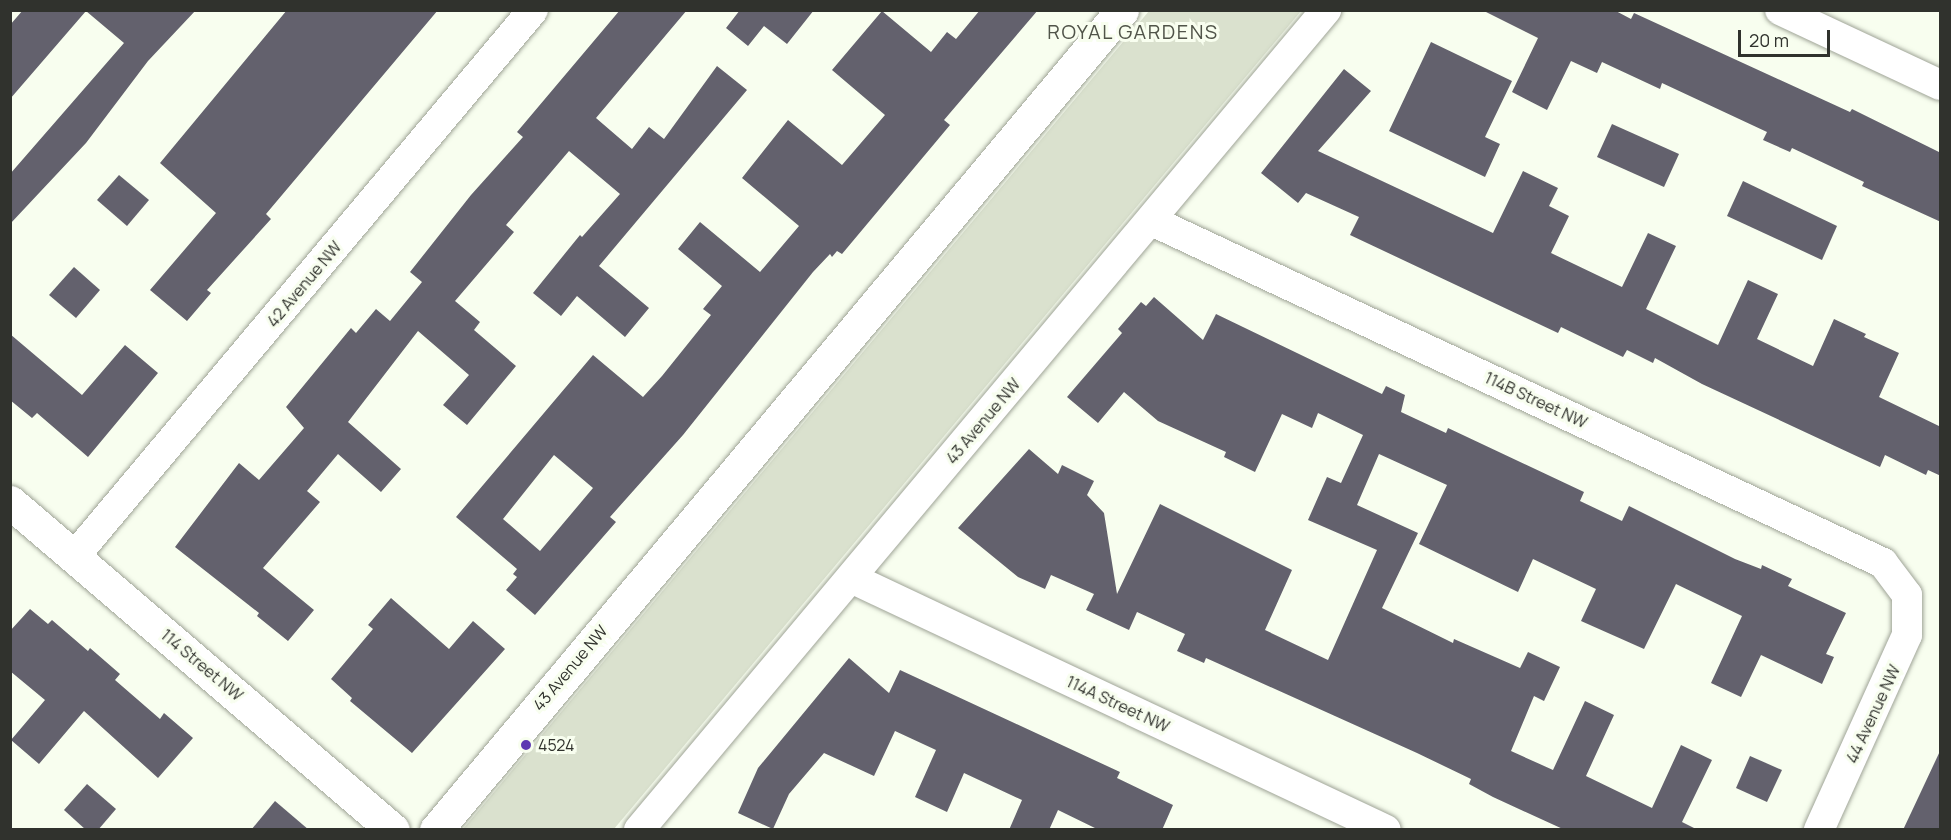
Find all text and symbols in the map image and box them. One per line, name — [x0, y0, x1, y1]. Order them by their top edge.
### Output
scale bar — [1741, 18, 1832, 56]
district label: ROYAL GARDENS — [1047, 19, 1219, 43]
text: 20 m — [1749, 28, 1789, 52]
street label: 42 Avenue NW — [263, 237, 345, 331]
street label: 114B Street NW — [1482, 368, 1590, 432]
street label: 43 Avenue NW — [942, 374, 1024, 468]
street label: 43 Avenue NW — [529, 621, 611, 715]
street label: 114 Street NW — [157, 625, 247, 705]
street label: 44 Avenue NW — [1842, 662, 1904, 766]
street label: 114A Street NW — [1063, 672, 1173, 736]
place label: 4524 — [538, 735, 574, 755]
marker: 4524 — [519, 738, 533, 752]

